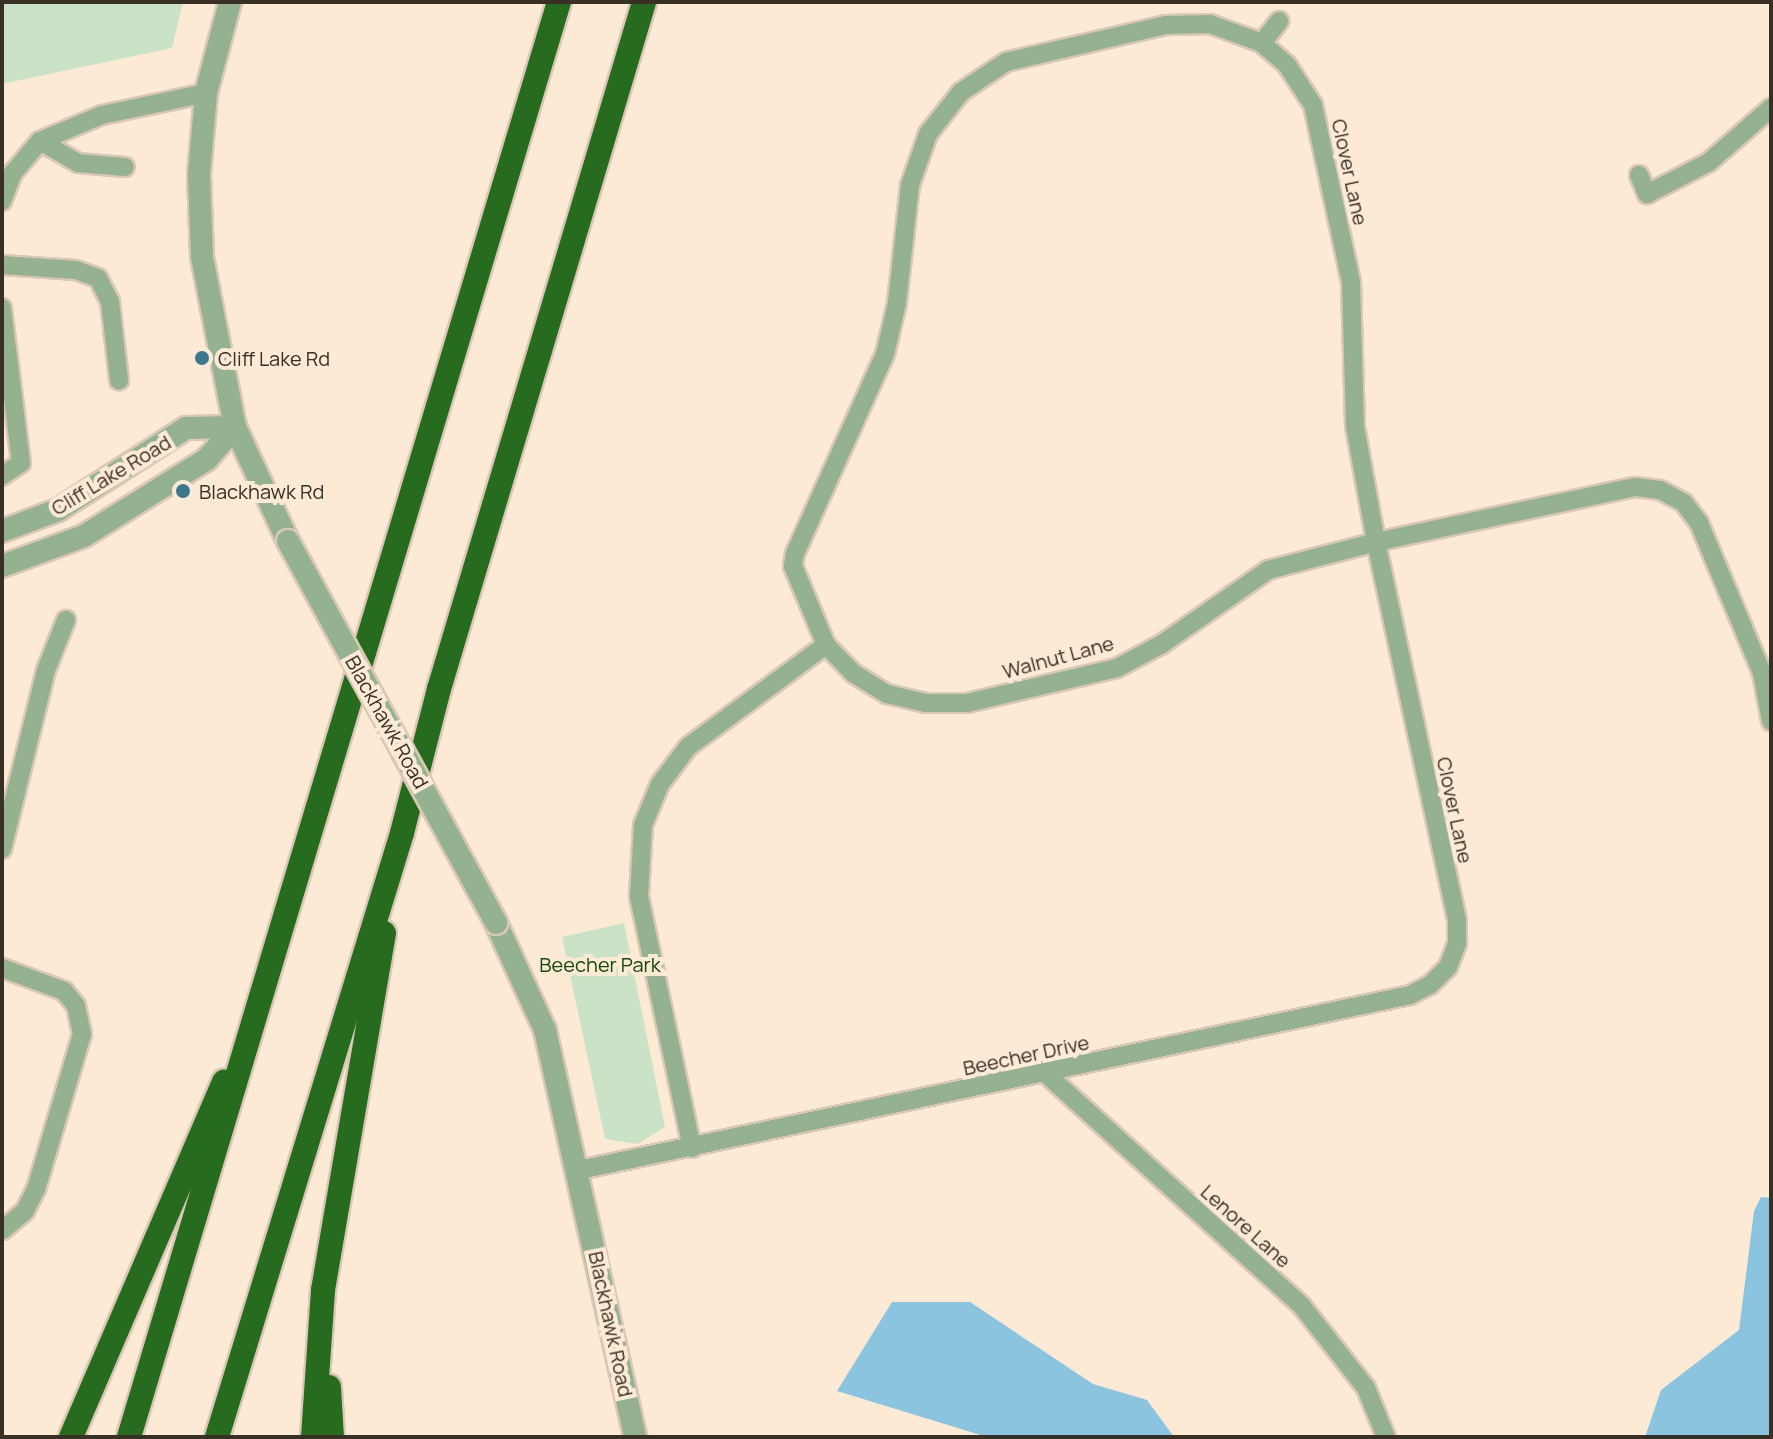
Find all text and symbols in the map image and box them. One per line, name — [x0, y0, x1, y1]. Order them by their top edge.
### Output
street label: Clover Lane — [1327, 117, 1373, 227]
place label: Cliff Lake Rd — [218, 346, 330, 370]
marker: Cliff Lake Rd — [193, 349, 211, 367]
street label: Cliff Lake Road — [47, 430, 175, 520]
place label: Blackhawk Rd — [199, 479, 324, 503]
marker: Blackhawk Rd — [174, 482, 192, 500]
street label: Walnut Lane — [1000, 631, 1116, 683]
street label: Blackhawk Road — [341, 651, 433, 793]
street label: Clover Lane — [1432, 755, 1478, 865]
park label: Beecher Park — [539, 952, 661, 976]
street label: Beecher Drive — [961, 1030, 1091, 1080]
street label: Lenore Lane — [1196, 1179, 1296, 1273]
street label: Blackhawk Road — [584, 1249, 638, 1399]

